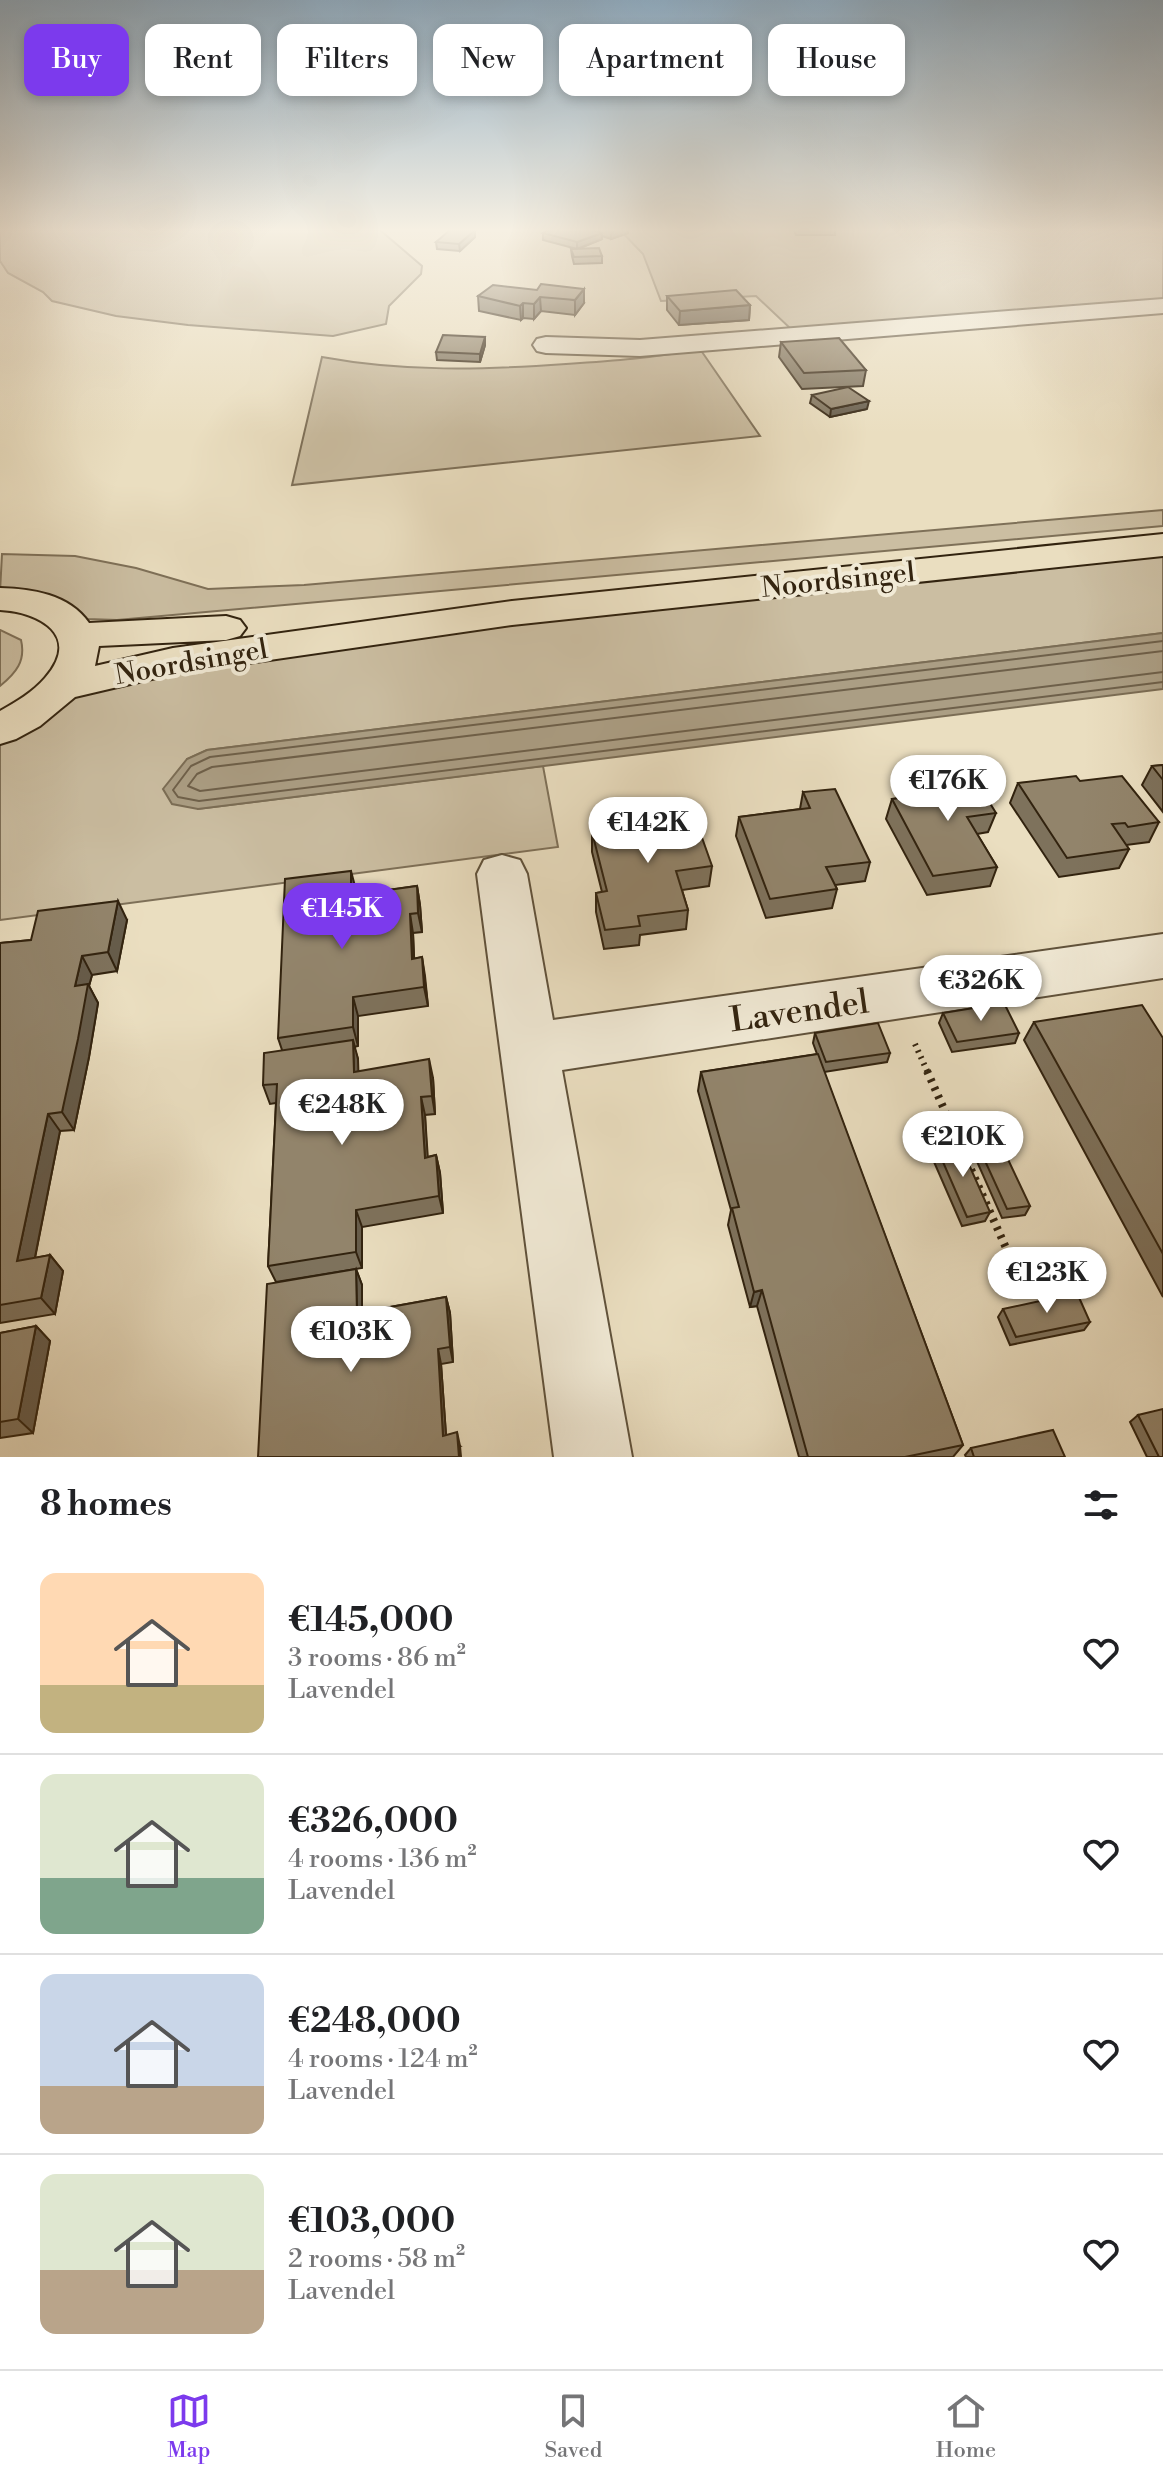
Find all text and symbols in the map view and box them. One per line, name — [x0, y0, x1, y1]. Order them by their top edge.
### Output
chip: Buy — [24, 24, 129, 96]
chip: Rent — [145, 24, 261, 96]
chip: Filters — [277, 24, 417, 96]
chip: New — [433, 24, 543, 96]
chip: Apartment — [559, 24, 752, 96]
chip: House — [768, 24, 905, 96]
street label: Noordsingel — [759, 555, 917, 606]
street label: Noordsingel — [112, 632, 270, 693]
pin: €176K — [892, 755, 1004, 823]
text: €176K — [908, 765, 988, 797]
pin: €142K — [592, 797, 704, 865]
text: €142K — [606, 807, 690, 839]
pin: €145K — [286, 883, 398, 951]
text: €145K — [301, 893, 383, 925]
pin: €326K — [925, 955, 1037, 1023]
text: €326K — [938, 965, 1024, 997]
street label: Lavendel — [727, 981, 871, 1043]
pin: €248K — [286, 1079, 398, 1147]
text: €248K — [298, 1089, 386, 1121]
pin: €210K — [907, 1111, 1019, 1179]
text: €210K — [920, 1121, 1006, 1153]
pin: €123K — [991, 1247, 1103, 1315]
text: €123K — [1006, 1257, 1088, 1289]
pin: €103K — [295, 1306, 407, 1374]
text: €103K — [309, 1316, 393, 1348]
icon: filters — [1079, 1483, 1123, 1527]
text: 8 homes — [40, 1484, 172, 1526]
text: €145,000 — [288, 1600, 453, 1642]
icon: home — [104, 1605, 200, 1701]
icon: heart — [1079, 1631, 1123, 1675]
text: 3 rooms · 86 m² — [288, 1642, 466, 1674]
text: Lavendel — [288, 1674, 395, 1706]
text: €326,000 — [288, 1801, 458, 1843]
icon: home — [104, 1806, 200, 1902]
icon: heart — [1079, 1832, 1123, 1876]
text: 4 rooms · 136 m² — [288, 1843, 477, 1875]
text: Lavendel — [288, 1875, 395, 1907]
text: €248,000 — [288, 2001, 461, 2043]
icon: home — [104, 2006, 200, 2102]
icon: heart — [1079, 2032, 1123, 2076]
text: 4 rooms · 124 m² — [288, 2043, 478, 2075]
text: Lavendel — [288, 2075, 395, 2107]
text: €103,000 — [288, 2201, 455, 2243]
icon: home — [104, 2206, 200, 2302]
icon: heart — [1079, 2232, 1123, 2276]
text: 2 rooms · 58 m² — [288, 2243, 465, 2275]
text: Lavendel — [288, 2275, 395, 2307]
tab: Map — [167, 2389, 211, 2464]
tab: Saved — [544, 2389, 602, 2464]
tab: Home — [936, 2389, 996, 2464]

